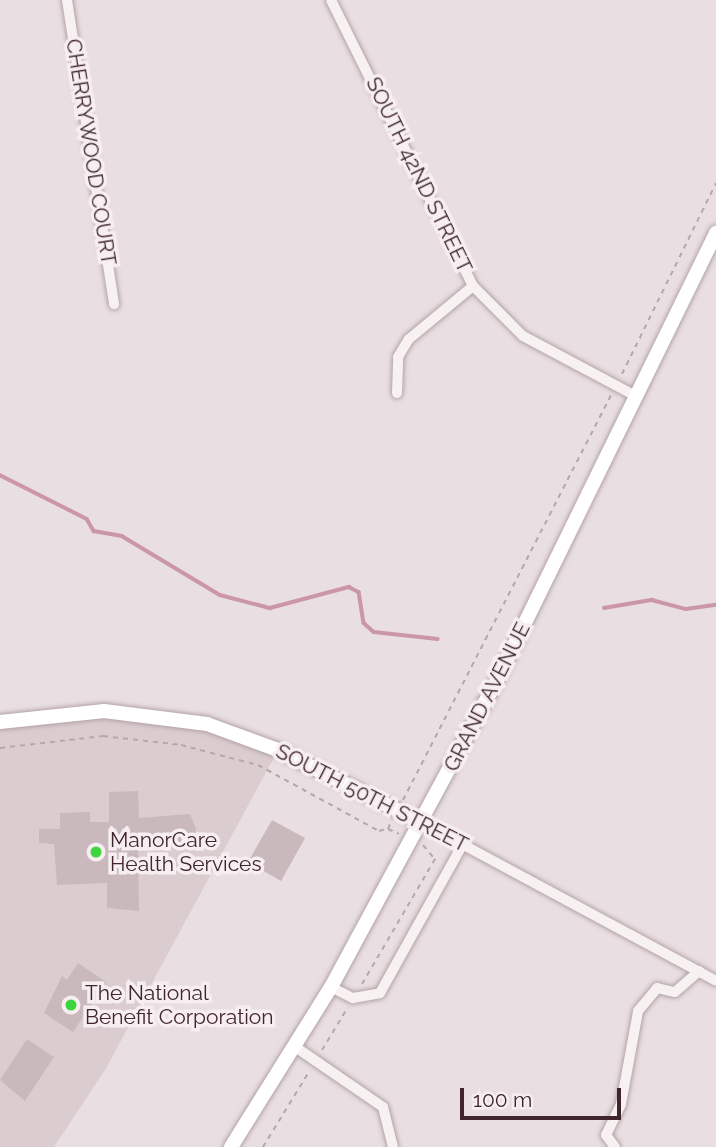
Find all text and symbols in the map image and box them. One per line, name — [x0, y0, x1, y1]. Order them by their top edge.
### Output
street label: CHERRYWOOD COURT — [61, 37, 121, 267]
street label: SOUTH 42ND STREET — [361, 73, 477, 277]
street label: GRAND AVENUE — [438, 618, 536, 776]
street label: SOUTH 50TH STREET — [272, 739, 472, 857]
place label: ManorCare Health Services — [110, 827, 262, 877]
marker: ManorCare Health Services — [88, 844, 104, 860]
place label: The National Benefit Corporation — [85, 980, 274, 1030]
marker: The National Benefit Corporation — [63, 997, 79, 1013]
scale bar — [464, 1074, 625, 1118]
text: 100 m — [473, 1087, 532, 1112]

